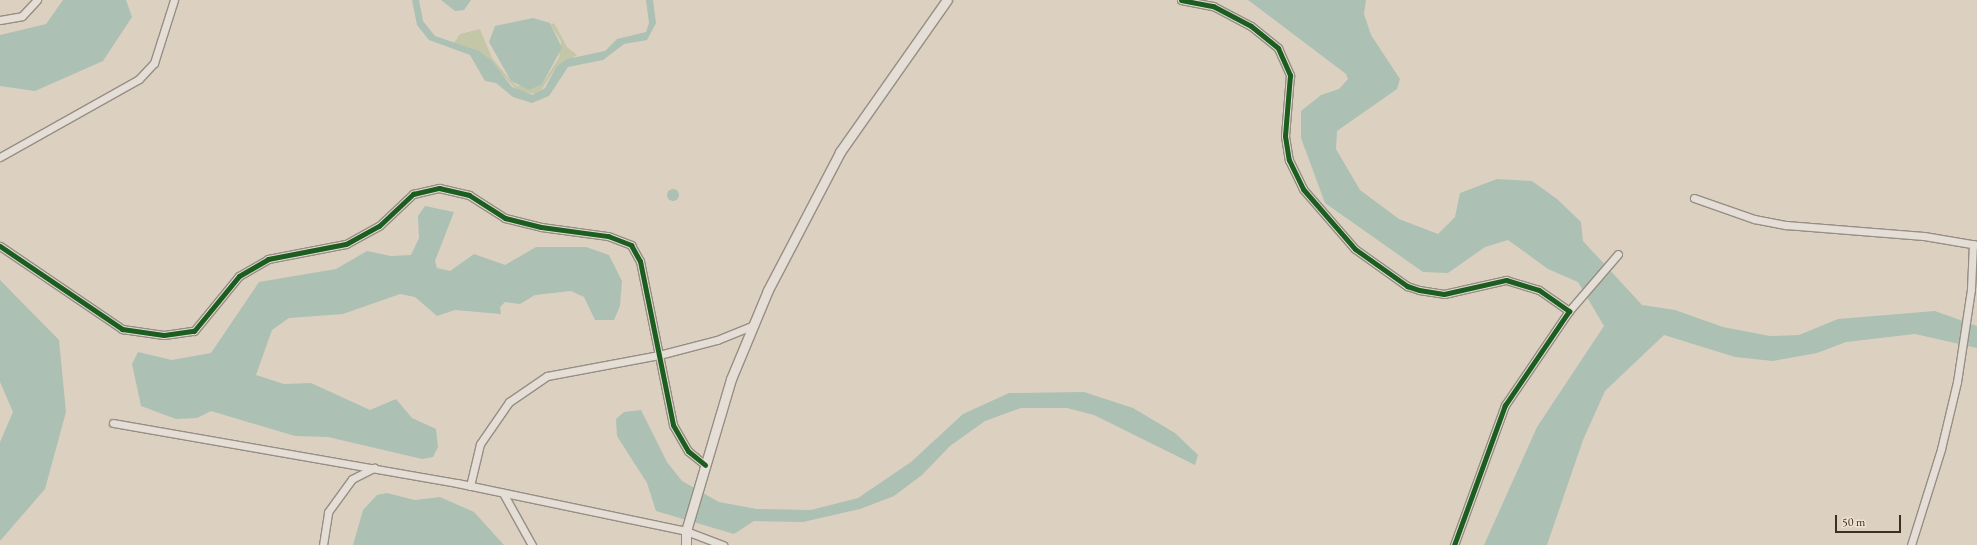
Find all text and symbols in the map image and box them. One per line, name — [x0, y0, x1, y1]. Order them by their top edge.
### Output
scale bar — [1837, 507, 1903, 533]
text: 50 m — [1842, 514, 1865, 530]

